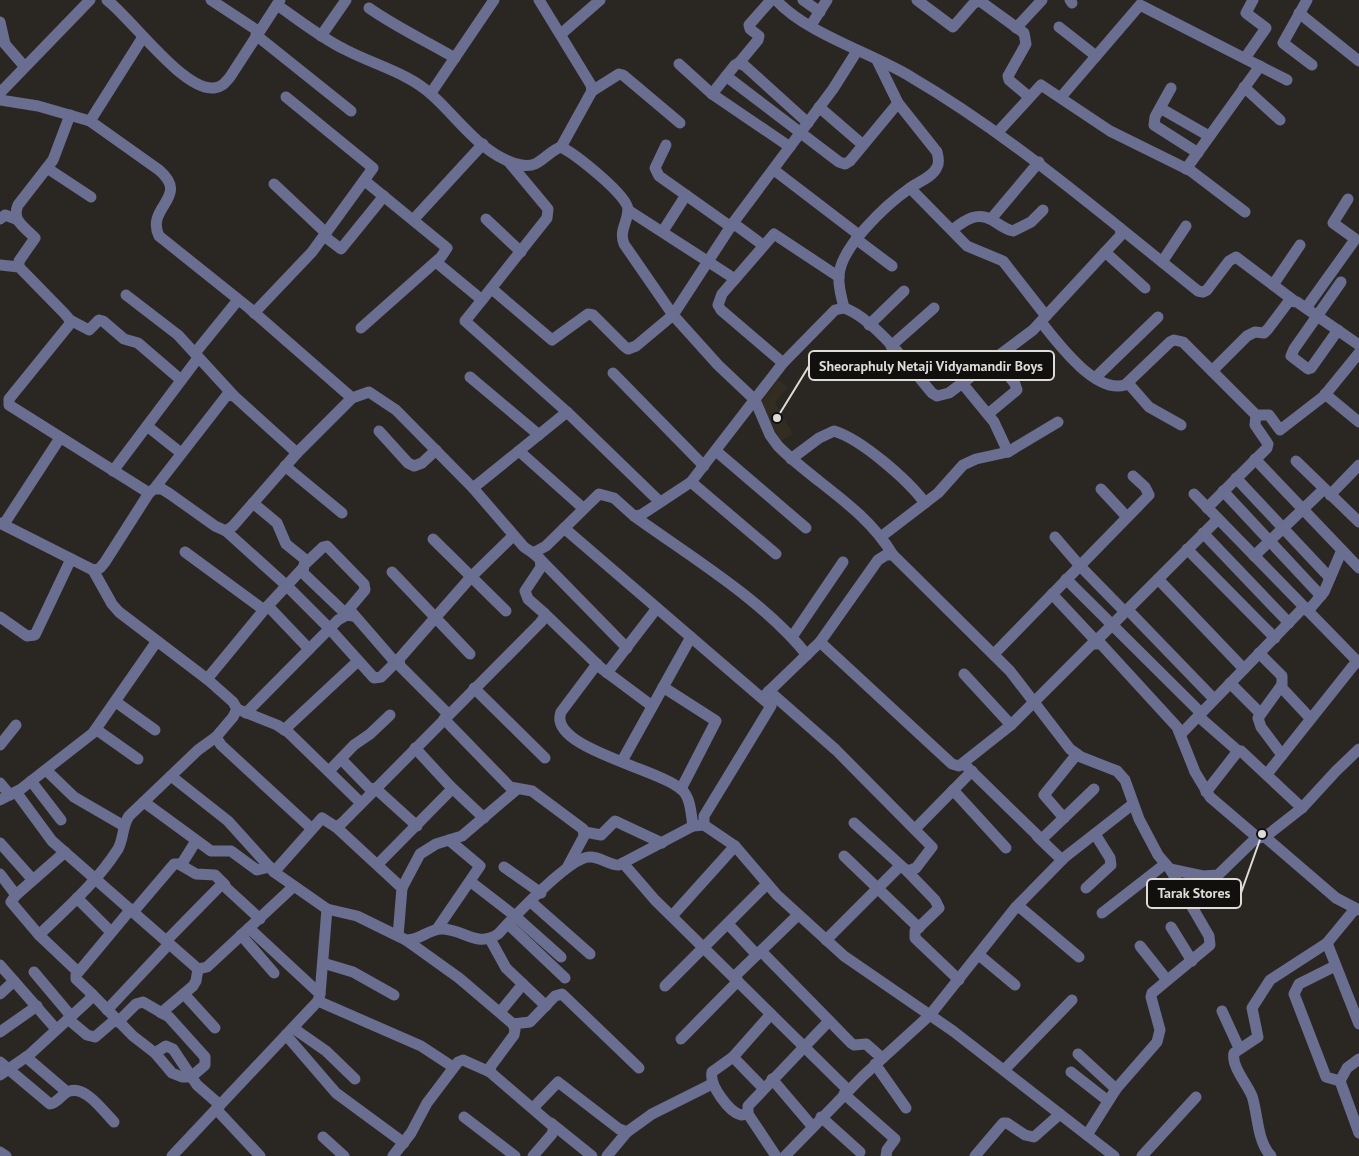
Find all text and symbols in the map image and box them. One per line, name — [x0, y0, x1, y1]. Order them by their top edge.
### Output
callout: Sheoraphuly Netaji Vidyamandir Boys — [809, 351, 1054, 380]
text: Sheoraphuly Netaji Vidyamandir Boys — [819, 357, 1043, 375]
callout: Tarak Stores — [1147, 879, 1241, 908]
text: Tarak Stores — [1158, 884, 1231, 902]

